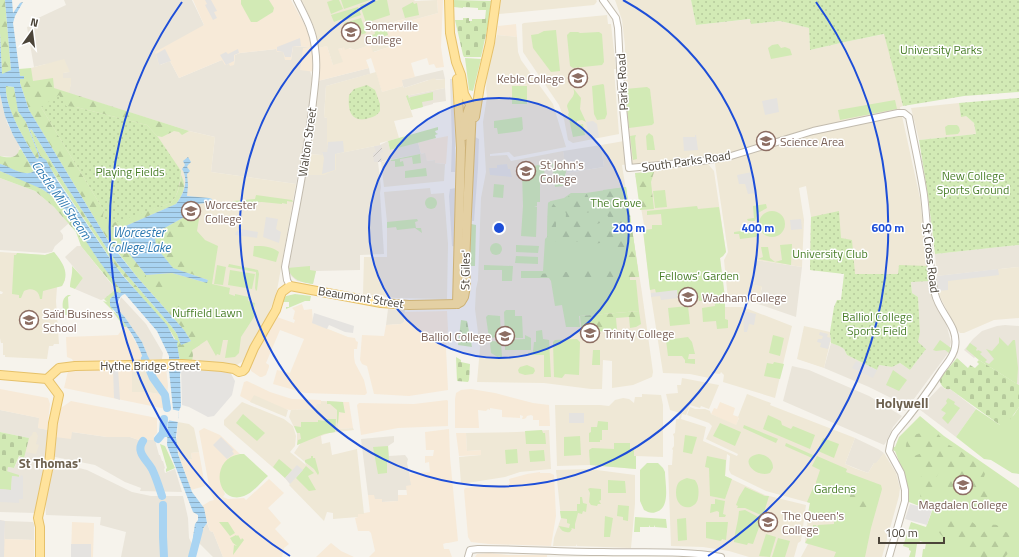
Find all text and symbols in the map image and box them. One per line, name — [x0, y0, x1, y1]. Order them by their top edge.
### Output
north arrow — [12, 12, 52, 52]
text: N — [29, 14, 40, 31]
place label: Somerville College — [365, 16, 418, 49]
school or university icon: Somerville College — [340, 21, 362, 43]
park label: University Parks — [900, 40, 982, 59]
street label: Parks Road — [611, 53, 633, 111]
school or university icon: Keble College — [567, 67, 589, 89]
place label: Keble College — [497, 69, 564, 88]
street label: Walton Street — [293, 105, 321, 178]
school or university icon: Science Area — [755, 130, 777, 152]
place label: Science Area — [780, 132, 844, 151]
street label: South Parks Road — [640, 145, 732, 177]
place label: St John's College — [540, 155, 584, 188]
water label: Castle Mill Stream — [27, 156, 97, 244]
school or university icon: St John's College — [515, 160, 537, 182]
park label: Playing Fields — [95, 162, 165, 181]
park label: New College Sports Ground — [937, 166, 1009, 199]
park label: The Grove — [591, 193, 641, 212]
place label: Worcester College — [205, 195, 257, 228]
school or university icon: Worcester College — [180, 200, 202, 222]
text: 200 m — [613, 218, 645, 237]
text: 400 m — [742, 218, 774, 237]
text: 600 m — [872, 218, 904, 237]
centre of rings — [492, 221, 506, 235]
water label: Worcester College Lake — [108, 222, 171, 257]
street label: St Cross Road — [917, 222, 945, 294]
park label: University Club — [792, 244, 868, 263]
street label: St Giles' — [455, 250, 475, 290]
park label: Fellows' Garden — [659, 266, 739, 285]
street label: Beaumont Street — [317, 281, 406, 313]
school or university icon: Wadham College — [677, 286, 699, 308]
place label: Wadham College — [702, 288, 787, 307]
park label: Nuffield Lawn — [172, 303, 242, 322]
place label: Saïd Business School — [43, 304, 113, 337]
park label: Balliol College Sports Field — [842, 307, 912, 340]
school or university icon: Saïd Business School — [18, 309, 40, 331]
school or university icon: Trinity College — [579, 322, 601, 344]
place label: Trinity College — [604, 324, 674, 343]
school or university icon: Balliol College — [494, 325, 516, 347]
place label: Balliol College — [421, 327, 491, 346]
street label: Hythe Bridge Street — [100, 356, 201, 375]
district label: Holywell — [875, 392, 929, 413]
district label: St Thomas' — [19, 453, 81, 473]
school or university icon: Magdalen College — [952, 474, 974, 496]
park label: Gardens — [814, 479, 856, 498]
place label: Magdalen College — [918, 495, 1008, 514]
place label: The Queen's College — [782, 506, 845, 539]
school or university icon: The Queen's College — [757, 511, 779, 533]
scale bar — [879, 519, 944, 545]
text: 100 m — [885, 523, 918, 542]

